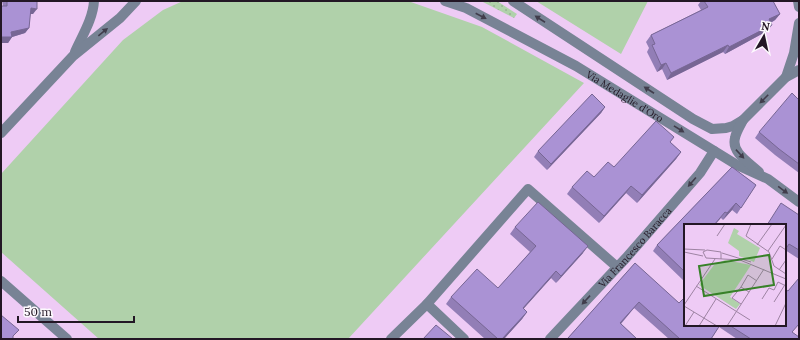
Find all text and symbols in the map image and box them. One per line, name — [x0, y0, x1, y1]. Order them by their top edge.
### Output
one-way arrow — [475, 13, 487, 19]
one-way arrow — [534, 15, 546, 22]
north arrow — [744, 16, 784, 56]
text: N — [760, 19, 771, 34]
one-way arrow — [98, 27, 109, 36]
street label: Via Medaglie d'Oro — [583, 67, 666, 125]
one-way arrow — [644, 86, 654, 94]
one-way arrow — [759, 94, 769, 104]
one-way arrow — [673, 126, 685, 133]
one-way arrow — [735, 149, 745, 159]
one-way arrow — [687, 177, 696, 188]
one-way arrow — [778, 186, 789, 194]
street label: Via Francesco Baracca — [595, 204, 674, 291]
inset map — [684, 224, 786, 326]
one-way arrow — [582, 295, 591, 305]
scale bar — [18, 298, 134, 324]
text: 50 m — [24, 304, 52, 319]

